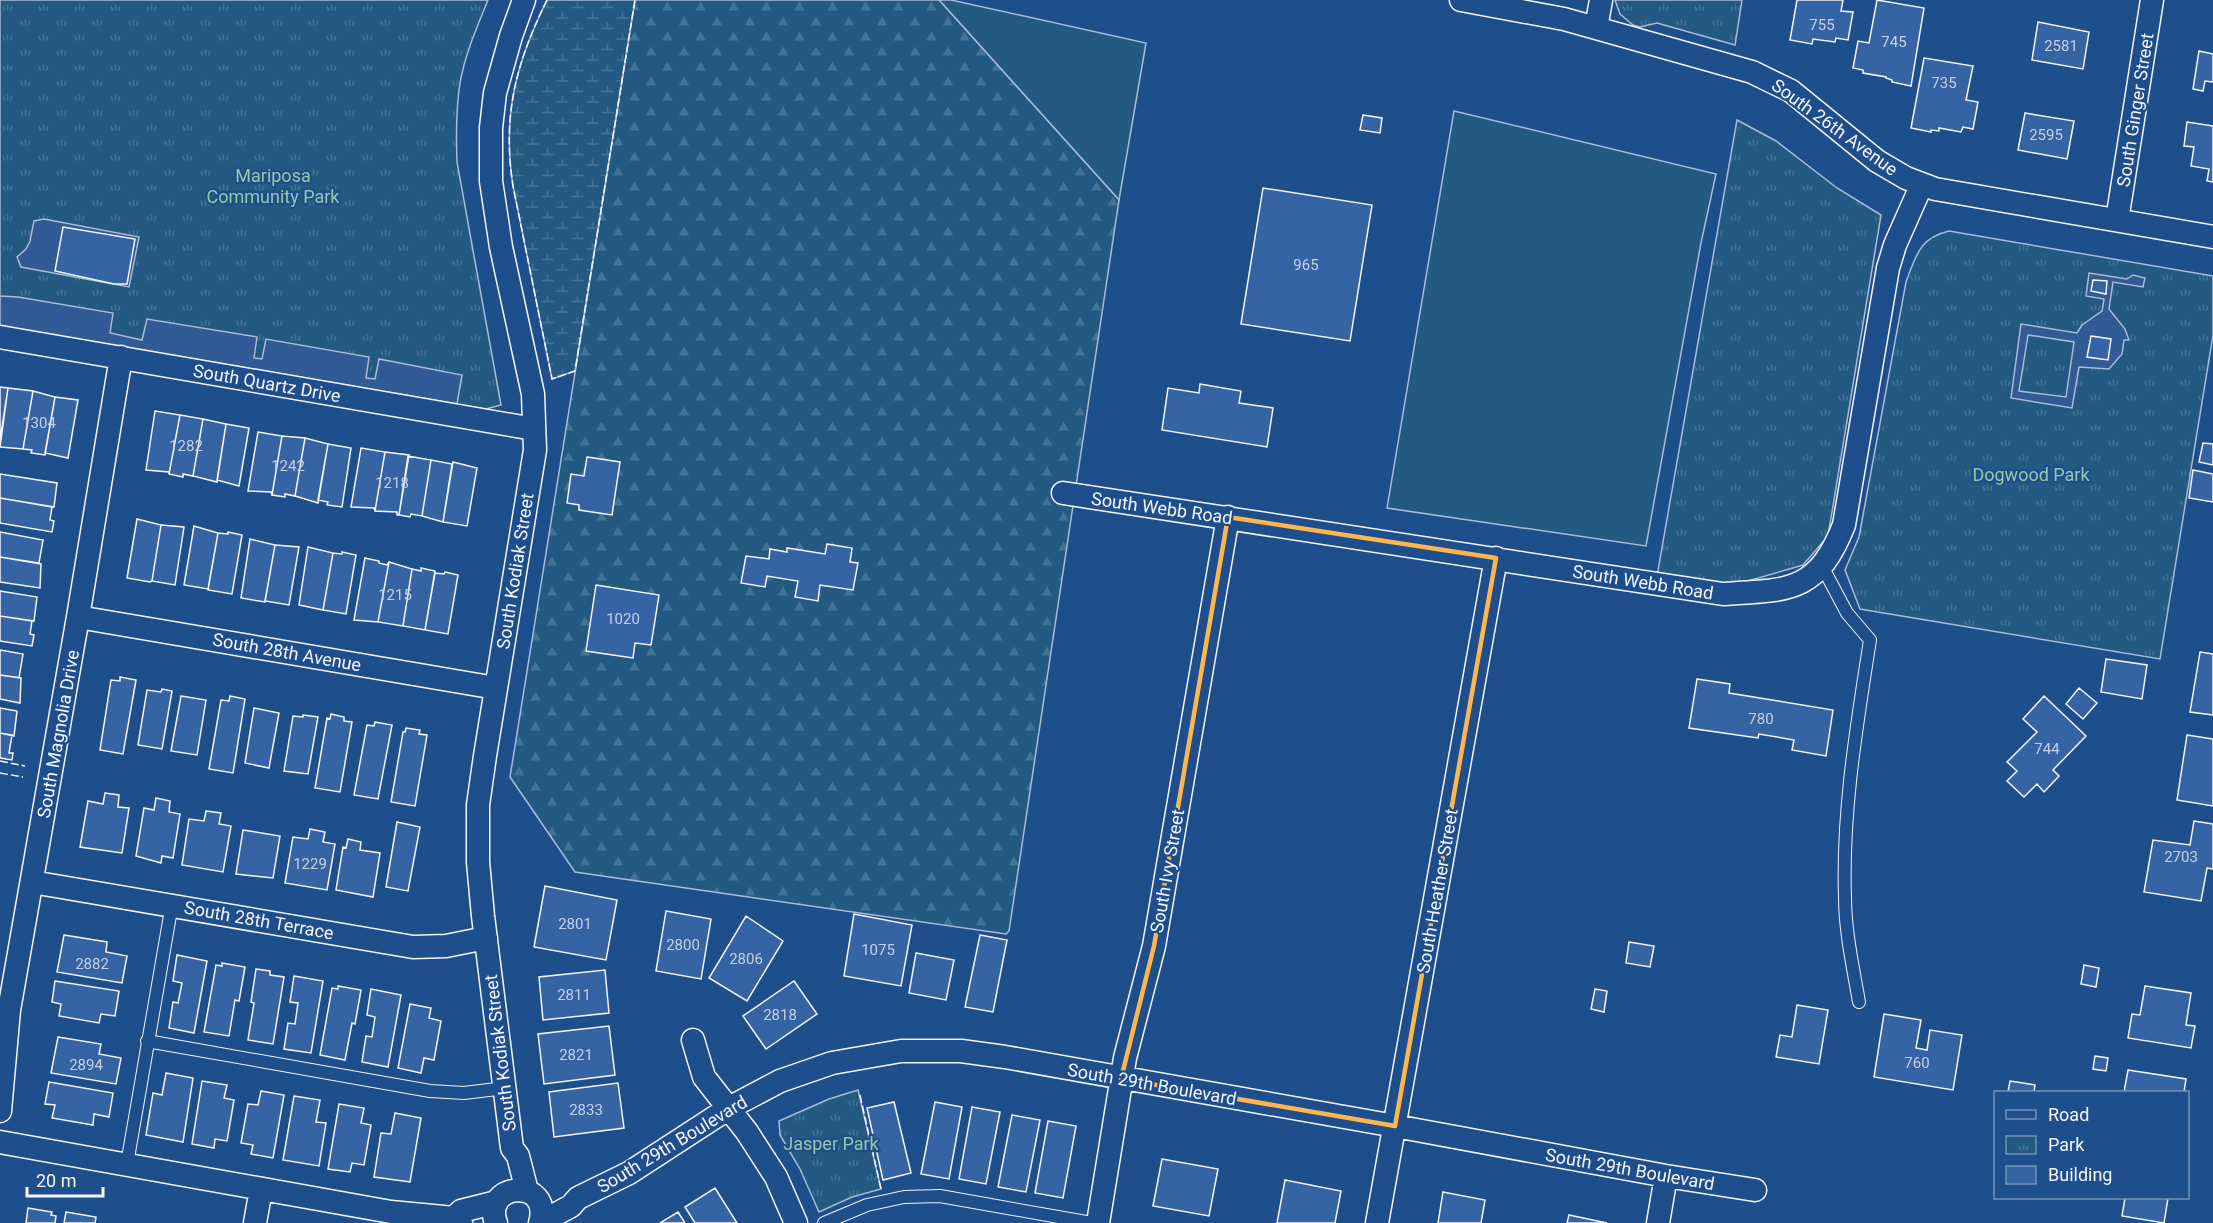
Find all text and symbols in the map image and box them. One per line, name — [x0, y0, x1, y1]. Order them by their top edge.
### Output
house number: 755 — [1809, 16, 1835, 34]
street label: South Ginger Street — [2112, 31, 2158, 188]
house number: 745 — [1881, 33, 1907, 51]
house number: 2581 — [2044, 37, 2078, 55]
street label: South 26th Avenue — [1768, 74, 1902, 180]
house number: 735 — [1931, 74, 1957, 92]
house number: 2595 — [2029, 126, 2063, 144]
park label: Mariposa Community Park — [207, 165, 340, 207]
house number: 965 — [1293, 256, 1319, 274]
street label: South Quartz Drive — [192, 360, 342, 406]
house number: 1304 — [22, 414, 56, 432]
house number: 1282 — [169, 437, 203, 455]
house number: 1242 — [271, 457, 305, 475]
park label: Dogwood Park — [1972, 464, 2090, 485]
house number: 1218 — [375, 474, 409, 492]
street label: South Webb Road — [1090, 488, 1234, 528]
street label: South Kodiak Street — [492, 491, 538, 651]
street label: South Webb Road — [1571, 560, 1715, 604]
house number: 1215 — [378, 586, 412, 604]
house number: 1020 — [606, 610, 640, 628]
street label: South 28th Avenue — [211, 629, 363, 675]
street label: South Magnolia Drive — [33, 648, 83, 820]
house number: 780 — [1748, 710, 1774, 728]
house number: 744 — [2034, 740, 2060, 758]
street label: South Ivy Street — [1146, 807, 1188, 934]
street label: South Heather Street — [1412, 807, 1462, 975]
house number: 2703 — [2164, 848, 2198, 866]
house number: 1229 — [293, 855, 327, 873]
street label: South 28th Terrace — [183, 897, 335, 943]
house number: 2801 — [558, 915, 592, 933]
house number: 2800 — [666, 936, 700, 954]
house number: 1075 — [861, 941, 895, 959]
house number: 2806 — [729, 950, 763, 968]
house number: 2882 — [75, 955, 109, 973]
street label: South Kodiak Street — [480, 973, 520, 1133]
house number: 2811 — [557, 986, 591, 1004]
house number: 2818 — [763, 1006, 797, 1024]
house number: 2821 — [559, 1046, 593, 1064]
house number: 760 — [1904, 1054, 1930, 1072]
house number: 2894 — [69, 1056, 103, 1074]
street label: South 29th Boulevard — [1066, 1059, 1238, 1109]
street label: South 29th Boulevard — [593, 1091, 751, 1197]
legend — [1994, 1091, 2189, 1199]
house number: 2833 — [569, 1101, 603, 1119]
text: Road — [2048, 1104, 2089, 1125]
park label: Jasper Park — [783, 1133, 880, 1154]
text: Park — [2048, 1134, 2085, 1155]
street label: South 29th Boulevard — [1544, 1144, 1716, 1194]
scale bar — [27, 1160, 104, 1198]
text: Building — [2048, 1164, 2112, 1185]
text: 20 m — [36, 1170, 76, 1191]

